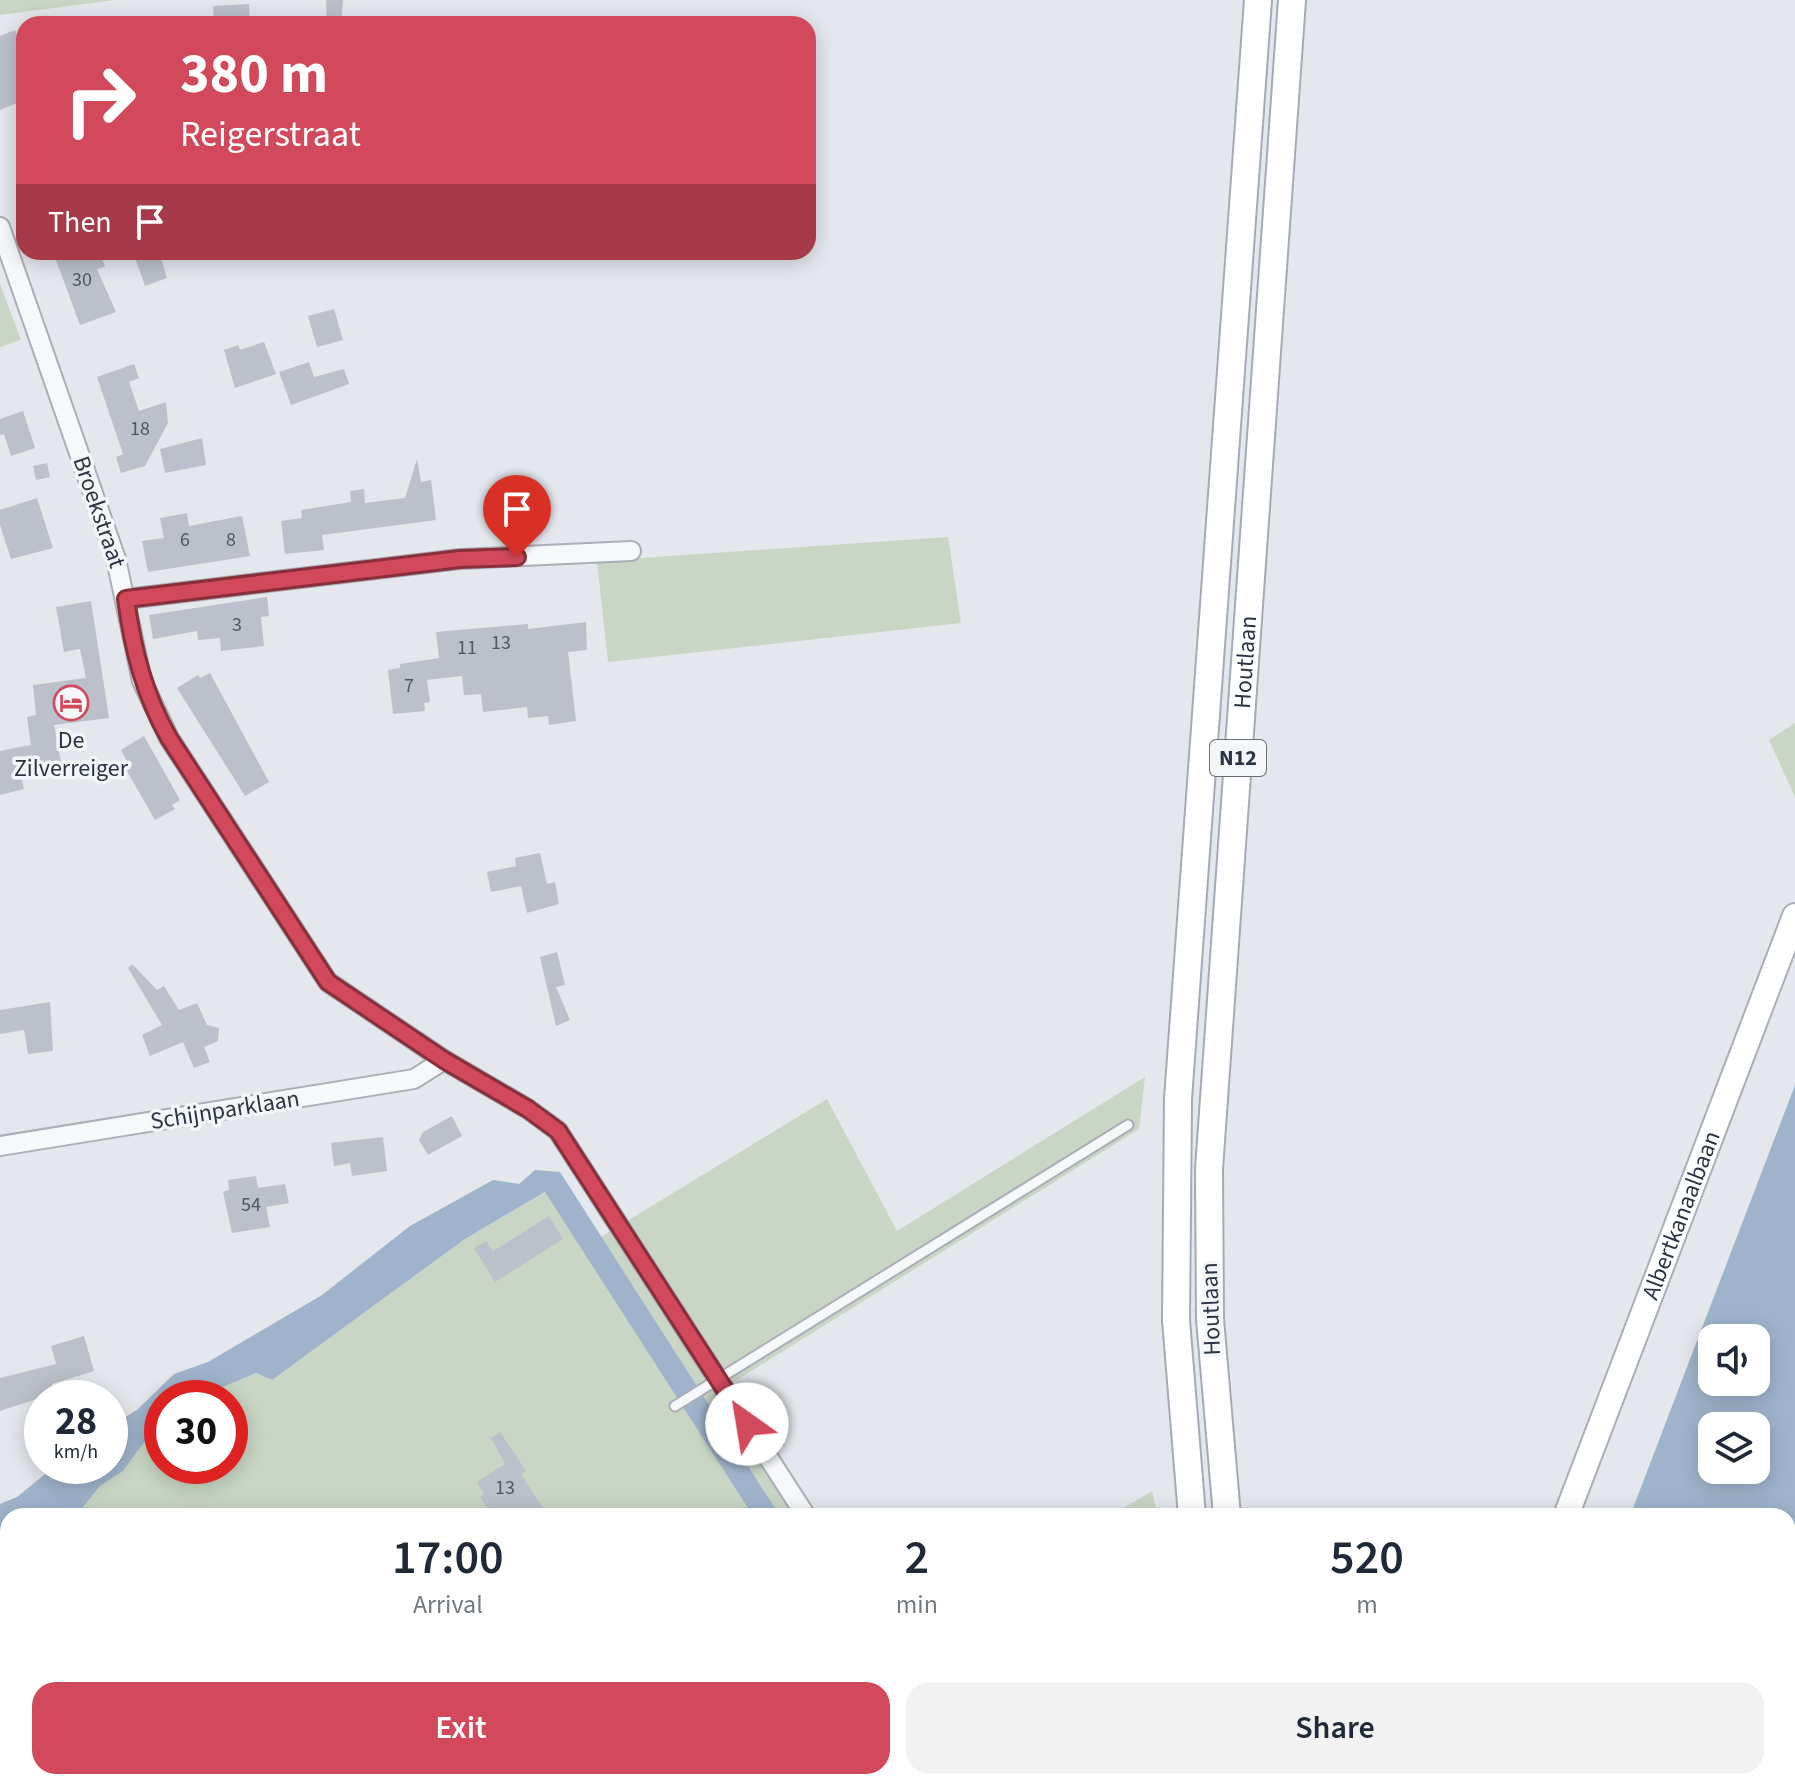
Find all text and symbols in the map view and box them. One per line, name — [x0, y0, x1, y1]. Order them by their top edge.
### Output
text: 380 m — [180, 35, 328, 114]
icon: right — [48, 48, 152, 152]
text: Reigerstraat — [180, 109, 361, 160]
icon: arrive — [128, 200, 172, 244]
text: Then — [48, 201, 112, 244]
house number: 30 — [72, 266, 92, 294]
house number: 18 — [130, 415, 150, 443]
street label: Broekstraat — [64, 451, 134, 573]
pin — [483, 475, 551, 557]
icon: arrive — [495, 487, 539, 531]
house number: 6 — [180, 526, 190, 554]
house number: 8 — [226, 526, 236, 554]
house number: 3 — [232, 611, 242, 639]
street label: Houtlaan — [1224, 614, 1266, 710]
house number: 13 — [491, 629, 511, 657]
house number: 11 — [457, 634, 477, 662]
house number: 7 — [404, 672, 414, 700]
hotel icon: De Zilverreiger — [52, 684, 90, 722]
place label: De Zilverreiger — [14, 723, 129, 786]
road number: N12 — [1210, 740, 1266, 776]
street label: Schijnparklaan — [148, 1081, 302, 1139]
street label: Albertkanaalbaan — [1633, 1126, 1729, 1305]
house number: 54 — [241, 1191, 261, 1219]
street label: Houtlaan — [1192, 1262, 1230, 1356]
map controls — [1698, 1324, 1770, 1484]
button: sound — [1698, 1324, 1770, 1396]
speed limit sign: 30 — [144, 1380, 248, 1484]
position arrow — [705, 1382, 789, 1466]
text: 28 — [55, 1393, 97, 1450]
button: layers — [1698, 1412, 1770, 1484]
text: km/h — [54, 1438, 98, 1466]
house number: 13 — [495, 1474, 515, 1502]
text: 17:00 — [392, 1524, 504, 1592]
text: 2 — [905, 1524, 929, 1592]
text: 520 — [1330, 1524, 1404, 1592]
text: Arrival — [413, 1586, 483, 1623]
text: min — [896, 1586, 938, 1623]
text: m — [1356, 1586, 1378, 1623]
button: Exit — [32, 1682, 890, 1774]
button: Share — [906, 1682, 1764, 1774]

